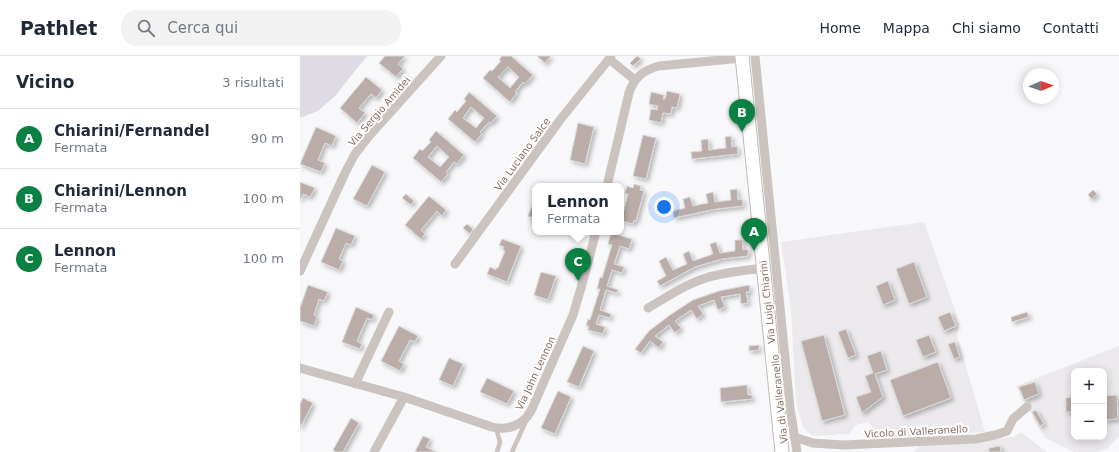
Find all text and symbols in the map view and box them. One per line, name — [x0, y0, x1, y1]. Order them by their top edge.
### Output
search box — [121, 10, 401, 46]
text: Pathlet — [20, 17, 97, 39]
icon: search — [135, 17, 157, 39]
text: Cerca qui — [167, 19, 238, 37]
text: Home — [820, 20, 861, 36]
text: Mappa — [883, 20, 930, 36]
text: Chi siamo — [952, 20, 1021, 36]
text: Contatti — [1043, 20, 1099, 36]
north arrow — [1023, 68, 1059, 104]
text: Vicino — [16, 72, 74, 92]
street label: Via Sergio Amidei — [346, 74, 412, 148]
text: 3 risultati — [222, 75, 284, 90]
pin: B — [729, 99, 755, 132]
street label: Via Luciano Salce — [492, 116, 553, 193]
text: Chiarini/Fernandel — [54, 122, 210, 140]
text: A — [24, 131, 34, 146]
text: 90 m — [251, 131, 284, 146]
text: Fermata — [54, 140, 108, 155]
text: Chiarini/Lennon — [54, 182, 187, 200]
popup — [532, 183, 624, 235]
text: B — [24, 191, 34, 206]
text: 100 m — [242, 191, 284, 206]
text: Lennon — [547, 193, 609, 211]
your location — [654, 197, 674, 217]
text: Fermata — [54, 200, 108, 215]
text: Fermata — [547, 211, 601, 226]
pin: A — [741, 218, 767, 251]
text: Lennon — [54, 242, 116, 260]
pin: C — [565, 248, 591, 281]
text: C — [24, 251, 34, 266]
text: 100 m — [242, 251, 284, 266]
text: Fermata — [54, 260, 108, 275]
street label: Via Luigi Chiarini — [758, 260, 777, 344]
street label: Via John Lennon — [513, 334, 557, 412]
street label: Via di Valleranello — [769, 354, 790, 444]
map controls — [1071, 368, 1107, 440]
button: + — [1071, 368, 1107, 404]
button: − — [1071, 404, 1107, 440]
street label: Vicolo di Valleranello — [864, 423, 968, 440]

